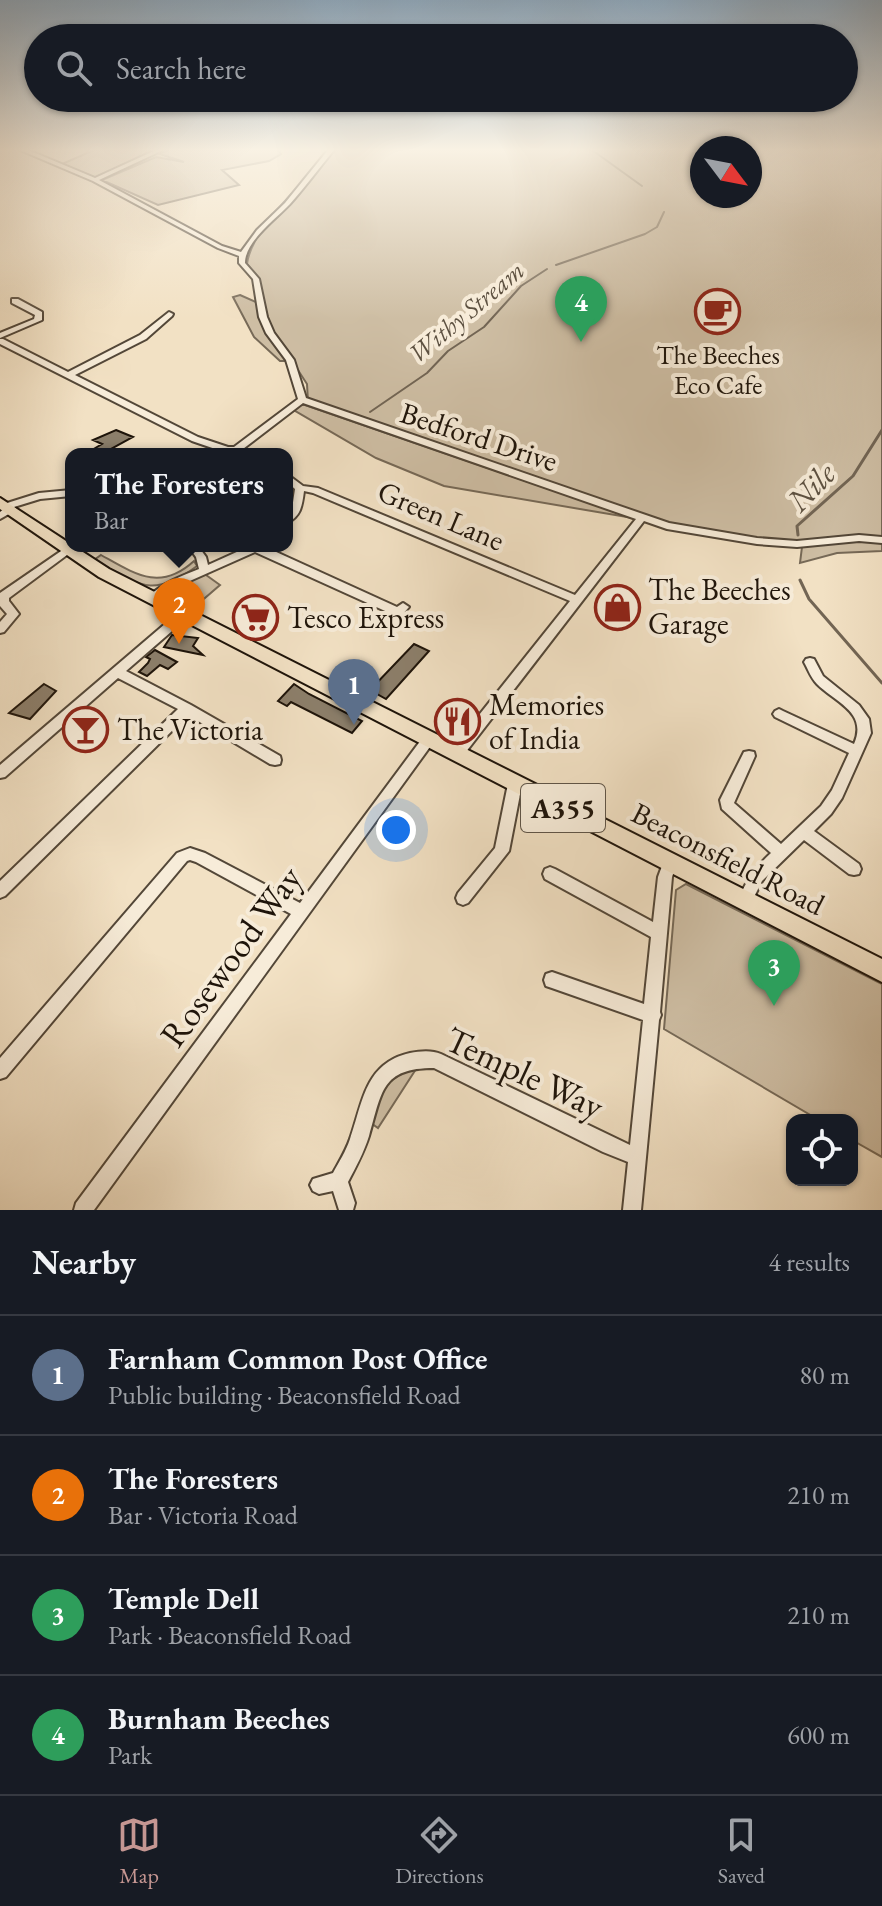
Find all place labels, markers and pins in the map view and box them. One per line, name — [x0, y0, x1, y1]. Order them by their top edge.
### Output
pin: 4 — [555, 276, 607, 342]
cafe icon: The Beeches Eco Cafe — [694, 288, 742, 336]
place label: The Beeches Eco Cafe — [656, 338, 780, 402]
place label: The Beeches Garage — [648, 570, 791, 643]
pin: 2 — [153, 578, 205, 644]
shop icon: The Beeches Garage — [593, 583, 641, 631]
supermarket icon: Tesco Express — [232, 594, 280, 642]
place label: Tesco Express — [287, 598, 444, 637]
pin: 1 — [328, 659, 380, 725]
place label: Memories of India — [489, 685, 604, 758]
restaurant icon: Memories of India — [434, 698, 482, 746]
bar icon: The Victoria — [62, 706, 110, 754]
place label: The Victoria — [117, 710, 263, 749]
pin: 3 — [748, 940, 800, 1006]

